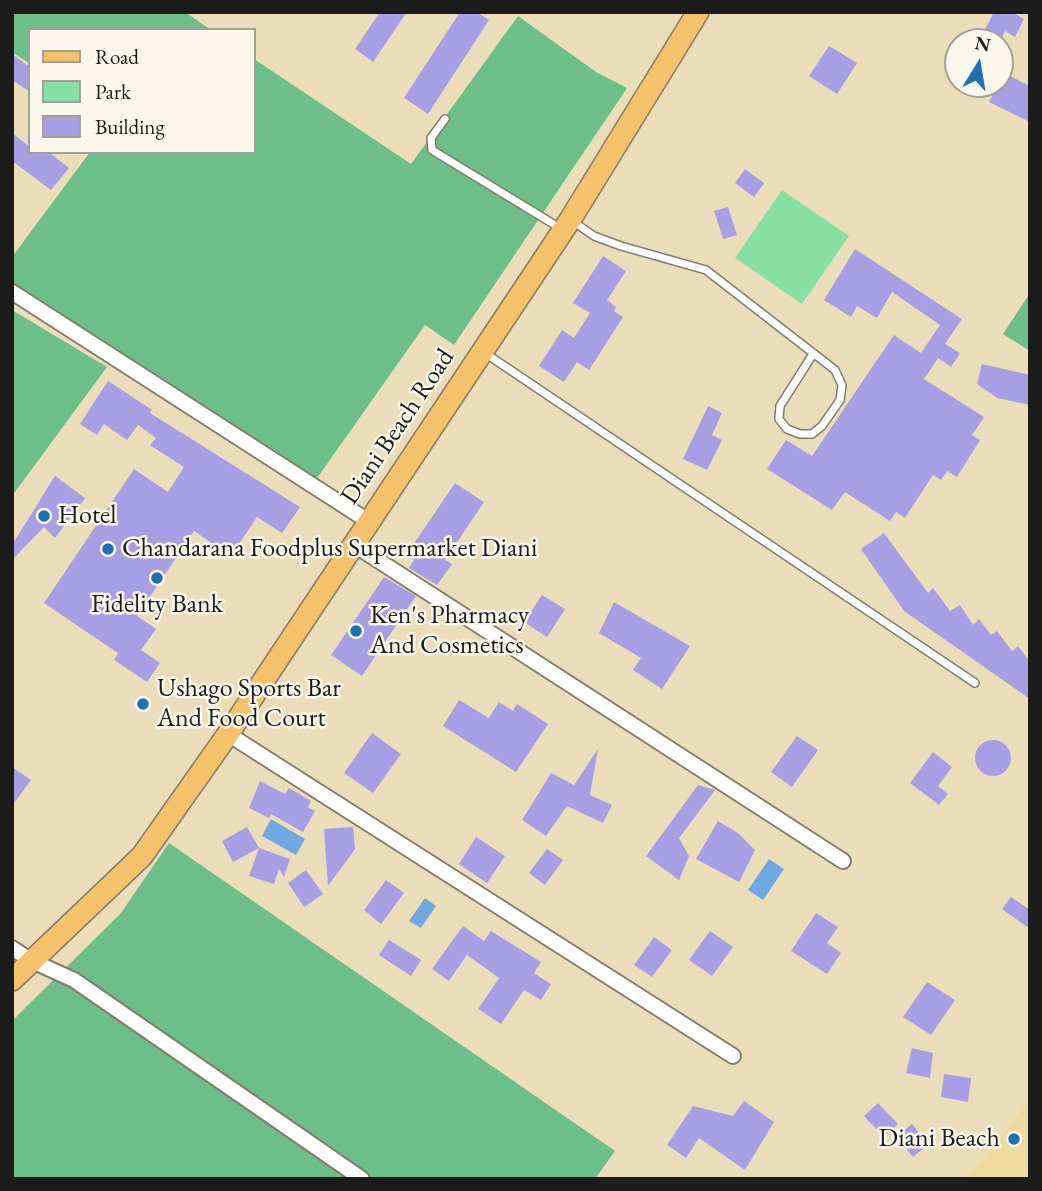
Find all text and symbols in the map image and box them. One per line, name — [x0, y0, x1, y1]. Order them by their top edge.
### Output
legend — [28, 28, 256, 154]
north arrow — [944, 28, 1014, 98]
text: N — [973, 30, 993, 58]
text: Road — [95, 43, 139, 70]
text: Park — [95, 78, 131, 105]
text: Building — [95, 113, 165, 140]
street label: Diani Beach Road — [334, 343, 462, 511]
place label: Hotel — [58, 500, 116, 532]
marker: Hotel — [36, 508, 52, 524]
place label: Chandarana Foodplus Supermarket Diani — [122, 533, 537, 565]
marker: Chandarana Foodplus Supermarket Diani — [100, 541, 116, 557]
marker: Fidelity Bank — [149, 570, 165, 586]
place label: Fidelity Bank — [91, 589, 223, 621]
place label: Ken's Pharmacy And Cosmetics — [370, 600, 529, 662]
marker: Ken's Pharmacy And Cosmetics — [348, 623, 364, 639]
place label: Ushago Sports Bar And Food Court — [157, 673, 341, 734]
marker: Ushago Sports Bar And Food Court — [135, 696, 151, 712]
place label: Diani Beach — [879, 1123, 1000, 1155]
marker: Diani Beach — [1006, 1131, 1022, 1147]

